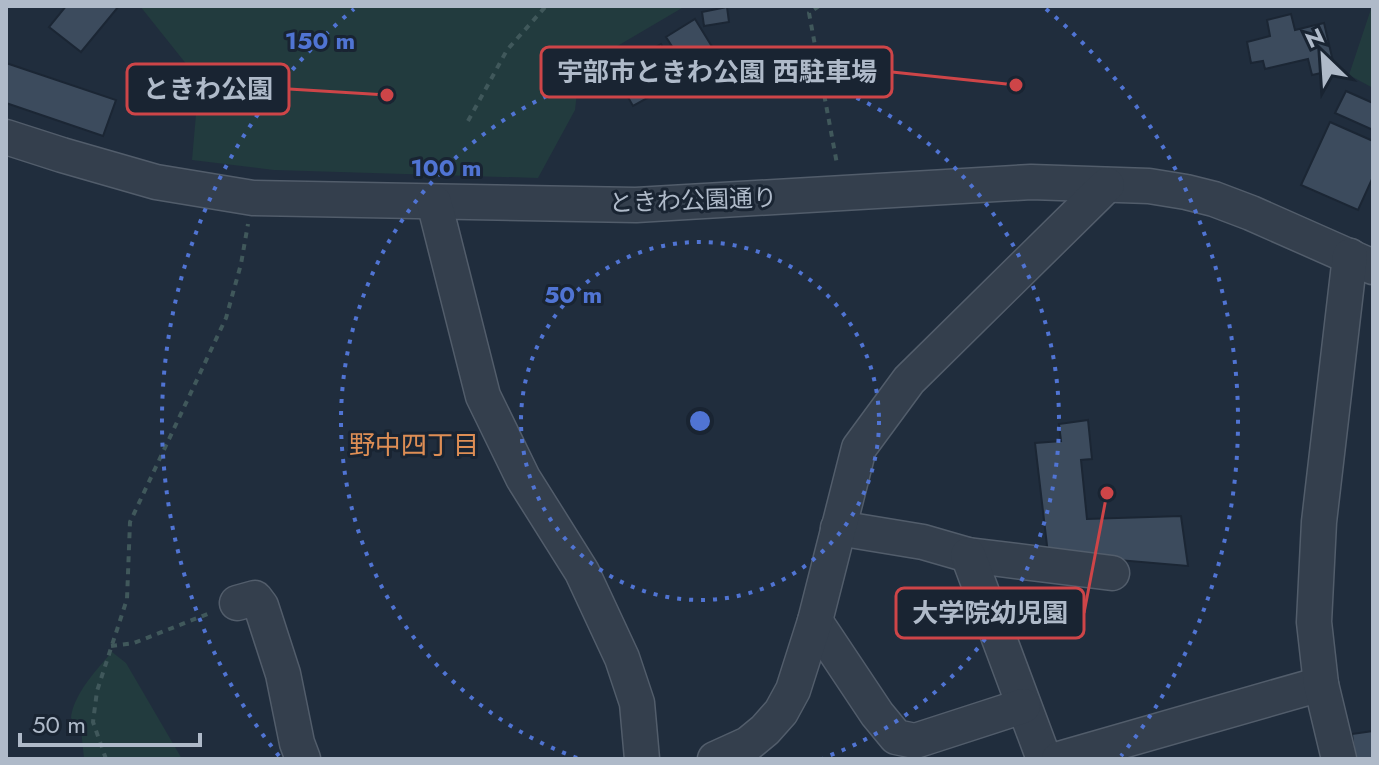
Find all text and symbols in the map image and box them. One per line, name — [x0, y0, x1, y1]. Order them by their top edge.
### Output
north arrow — [1283, 16, 1363, 96]
text: N — [1300, 20, 1329, 56]
text: 150 m — [285, 23, 355, 58]
callout: 宇部市ときわ公園 西駐車場 — [541, 47, 892, 97]
text: 宇部市ときわ公園 西駐車場 — [557, 53, 877, 91]
callout: ときわ公園 — [127, 64, 289, 114]
text: ときわ公園 — [143, 70, 273, 108]
text: 100 m — [411, 150, 481, 185]
street label: ときわ公園通り — [608, 180, 778, 220]
text: 50 m — [544, 277, 602, 312]
centre of rings — [686, 407, 714, 435]
district label: 野中四丁目 — [349, 426, 479, 464]
callout: 大学院幼児園 — [896, 588, 1084, 638]
text: 大学院幼児園 — [912, 594, 1068, 632]
scale bar — [20, 697, 200, 747]
text: 50 m — [32, 707, 86, 742]

